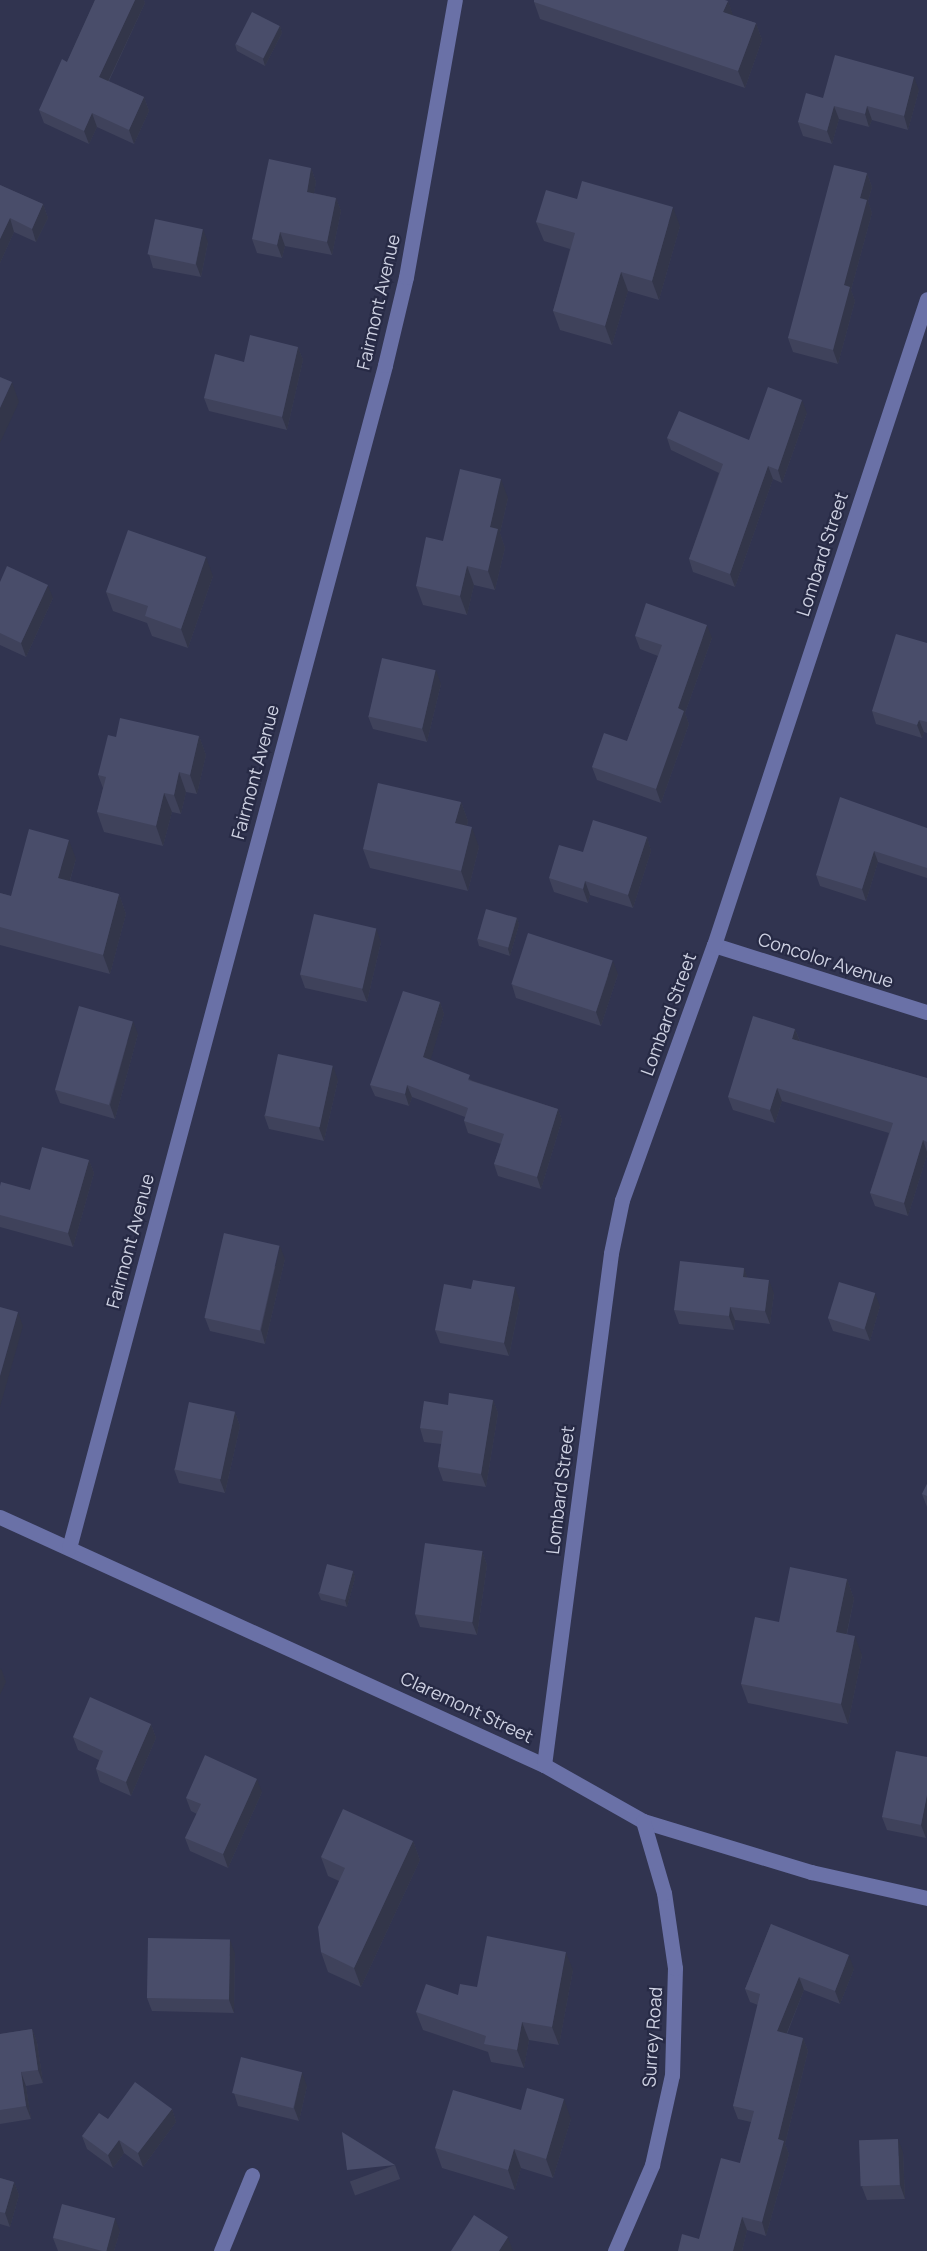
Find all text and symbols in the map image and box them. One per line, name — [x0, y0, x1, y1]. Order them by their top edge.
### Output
street label: Fairmont Avenue — [352, 232, 404, 372]
street label: Lombard Street — [792, 489, 852, 619]
street label: Fairmont Avenue — [227, 702, 283, 842]
street label: Concolor Avenue — [756, 928, 896, 992]
street label: Lombard Street — [636, 950, 700, 1078]
street label: Fairmont Avenue — [102, 1171, 158, 1311]
street label: Lombard Street — [541, 1425, 579, 1555]
street label: Claremont Street — [397, 1667, 537, 1747]
street label: Surrey Road — [638, 1986, 666, 2088]

